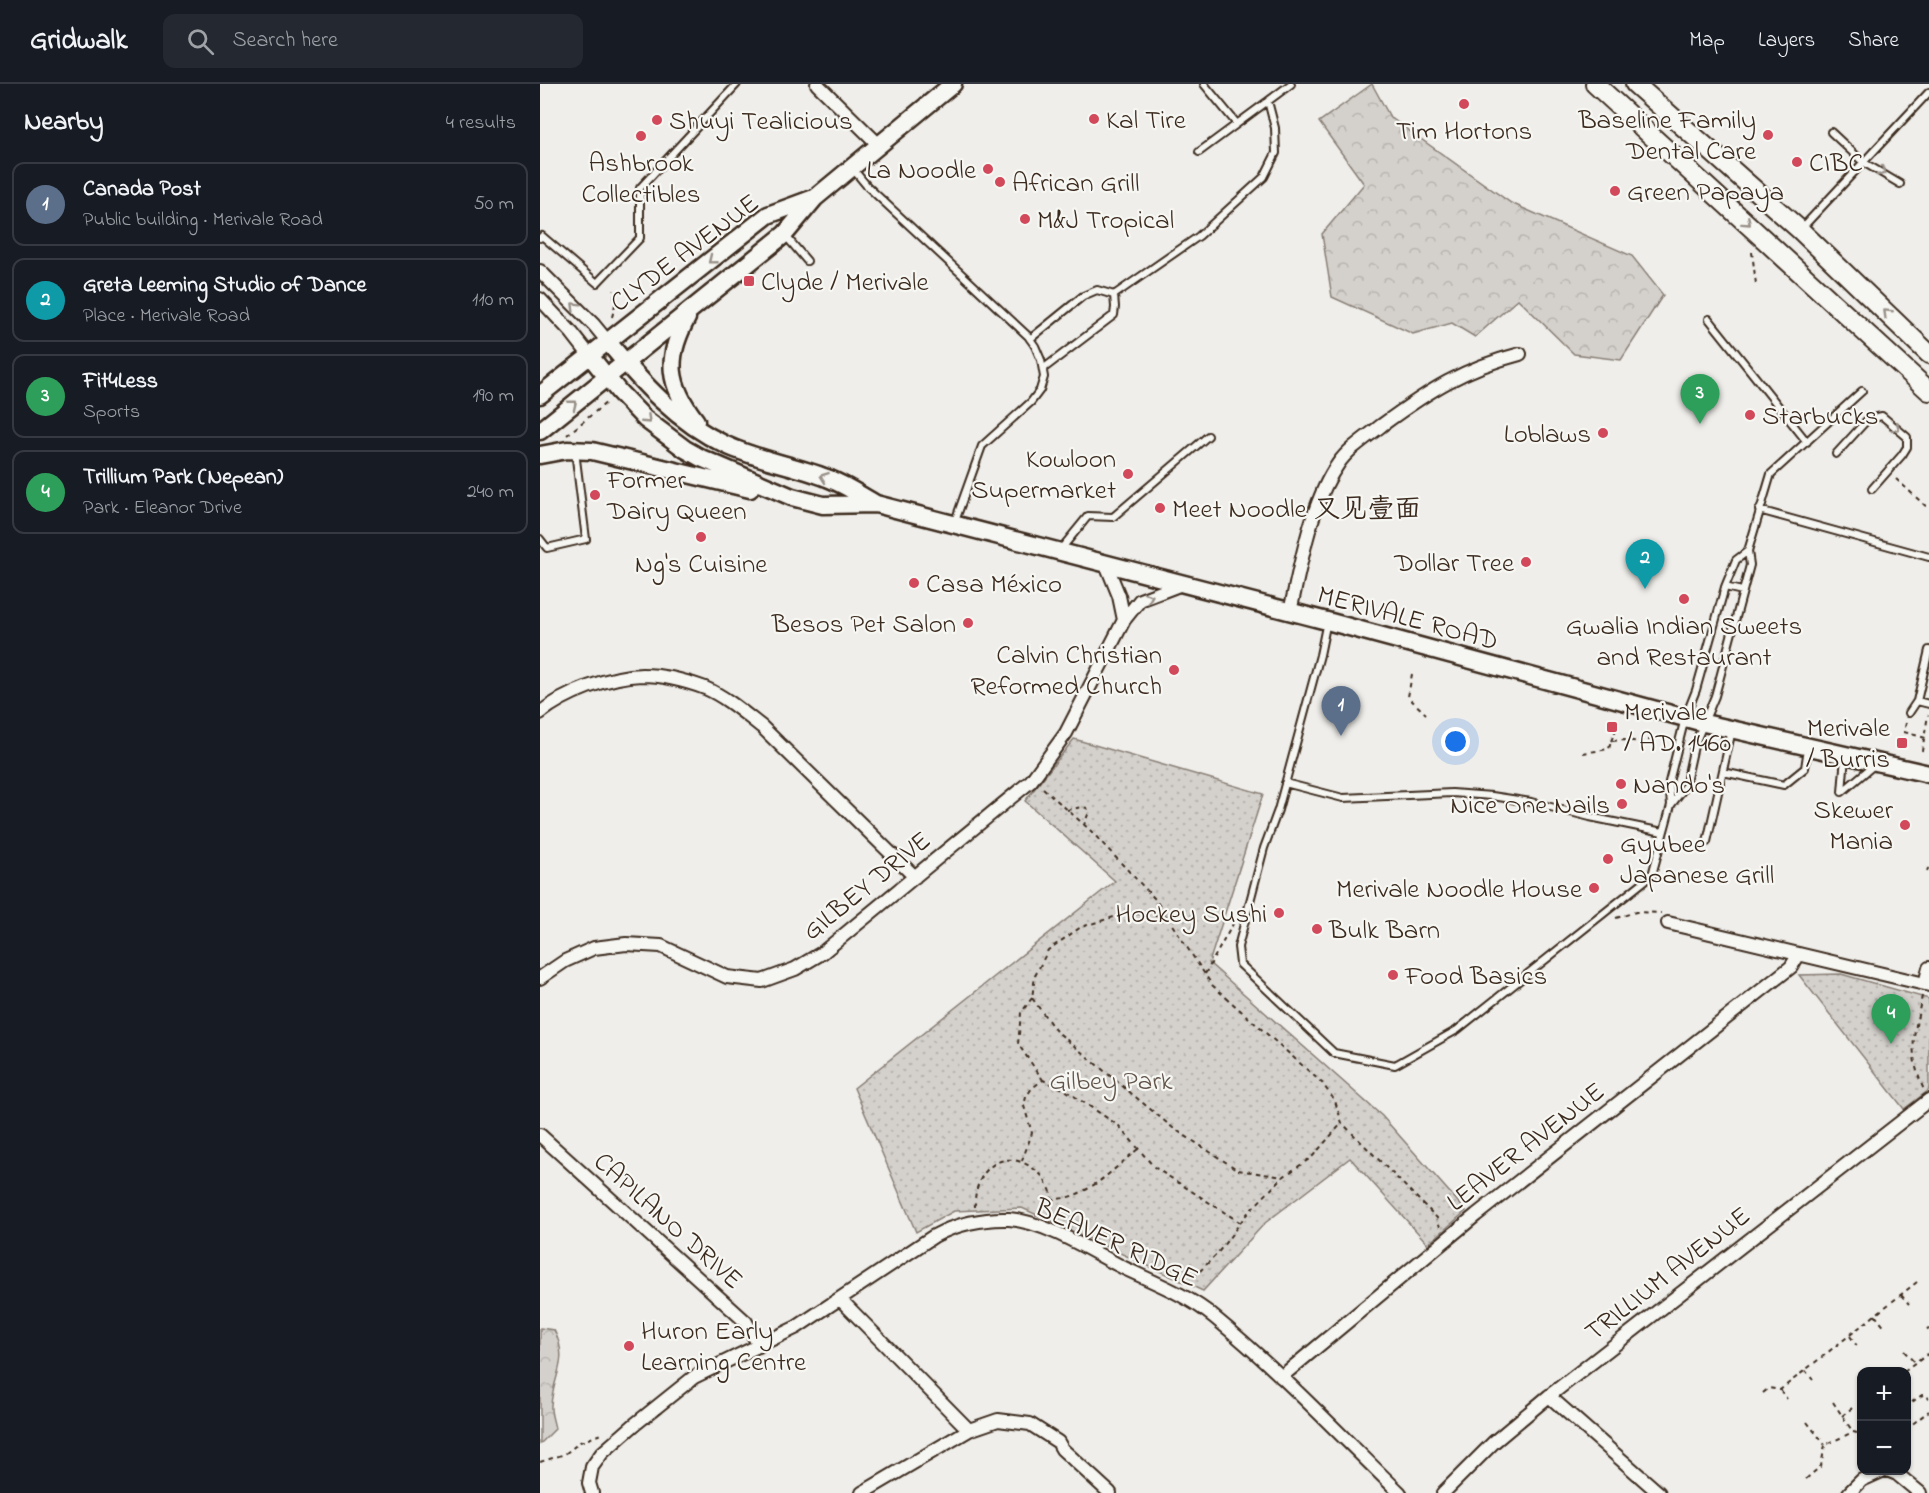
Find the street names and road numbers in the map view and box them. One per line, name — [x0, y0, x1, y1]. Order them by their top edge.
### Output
street label: CLYDE AVENUE — [603, 185, 768, 323]
street label: MERIVALE ROAD — [1313, 577, 1502, 662]
street label: GILBEY DRIVE — [795, 823, 940, 951]
street label: LEAVER AVENUE — [1439, 1074, 1614, 1222]
street label: CAPILANO DRIVE — [584, 1144, 751, 1300]
street label: BEAVER RIDGE — [1027, 1189, 1204, 1299]
street label: TRILLIUM AVENUE — [1577, 1198, 1760, 1352]

